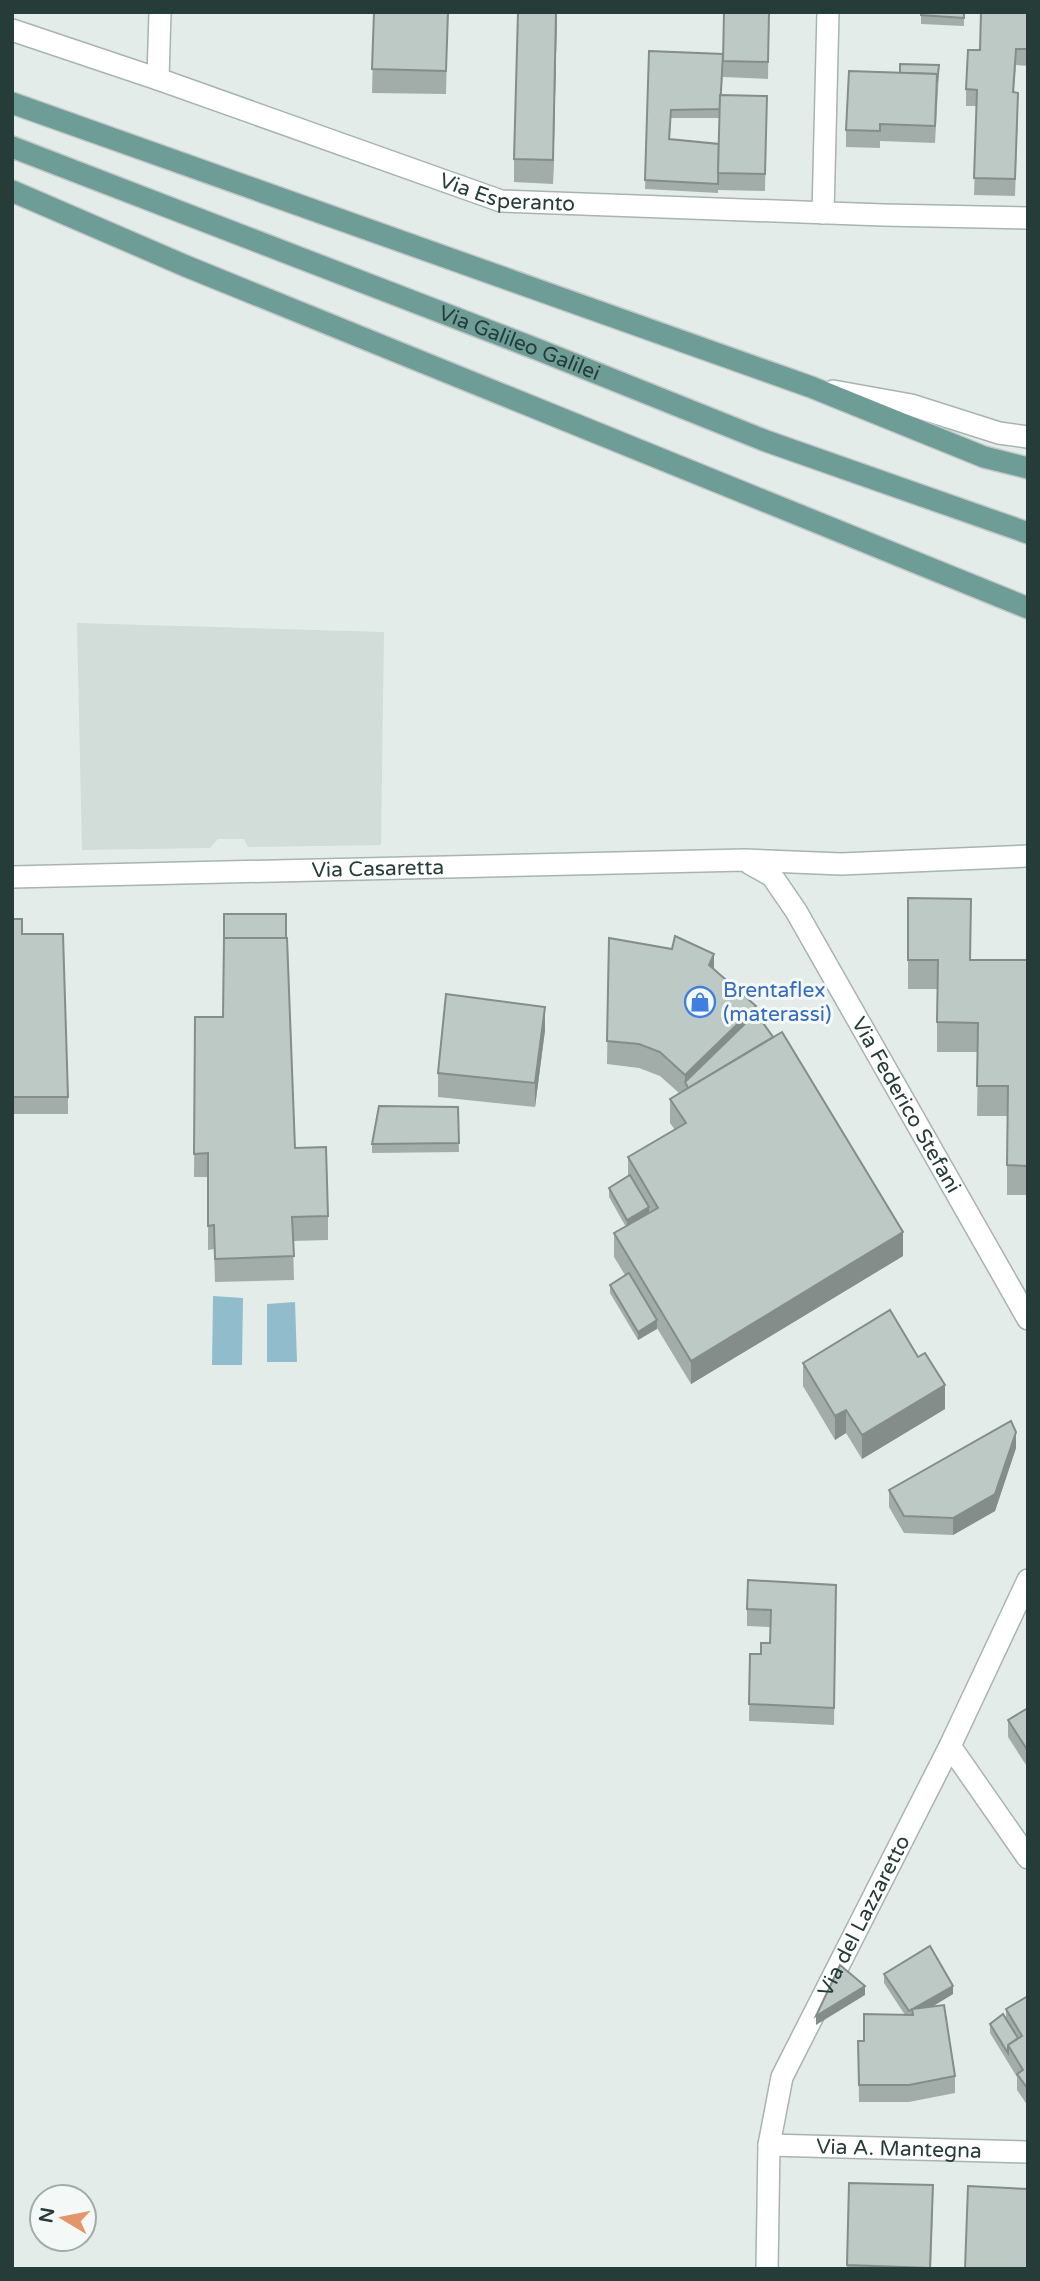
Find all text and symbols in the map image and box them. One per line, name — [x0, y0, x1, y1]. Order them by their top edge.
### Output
street label: Via Esperanto — [436, 168, 576, 216]
street label: Via Galileo Galilei — [435, 300, 604, 386]
street label: Via Casaretta — [311, 854, 445, 883]
place label: Brentaflex (materassi) — [723, 978, 832, 1027]
shop icon: Brentaflex (materassi) — [683, 985, 717, 1019]
street label: Via Federico Stefani — [846, 1013, 966, 1197]
street label: Via del Lazzaretto — [812, 1831, 915, 2001]
street label: Via A. Mantegna — [816, 2134, 982, 2163]
north arrow — [28, 2183, 98, 2253]
text: N — [35, 2206, 59, 2225]

